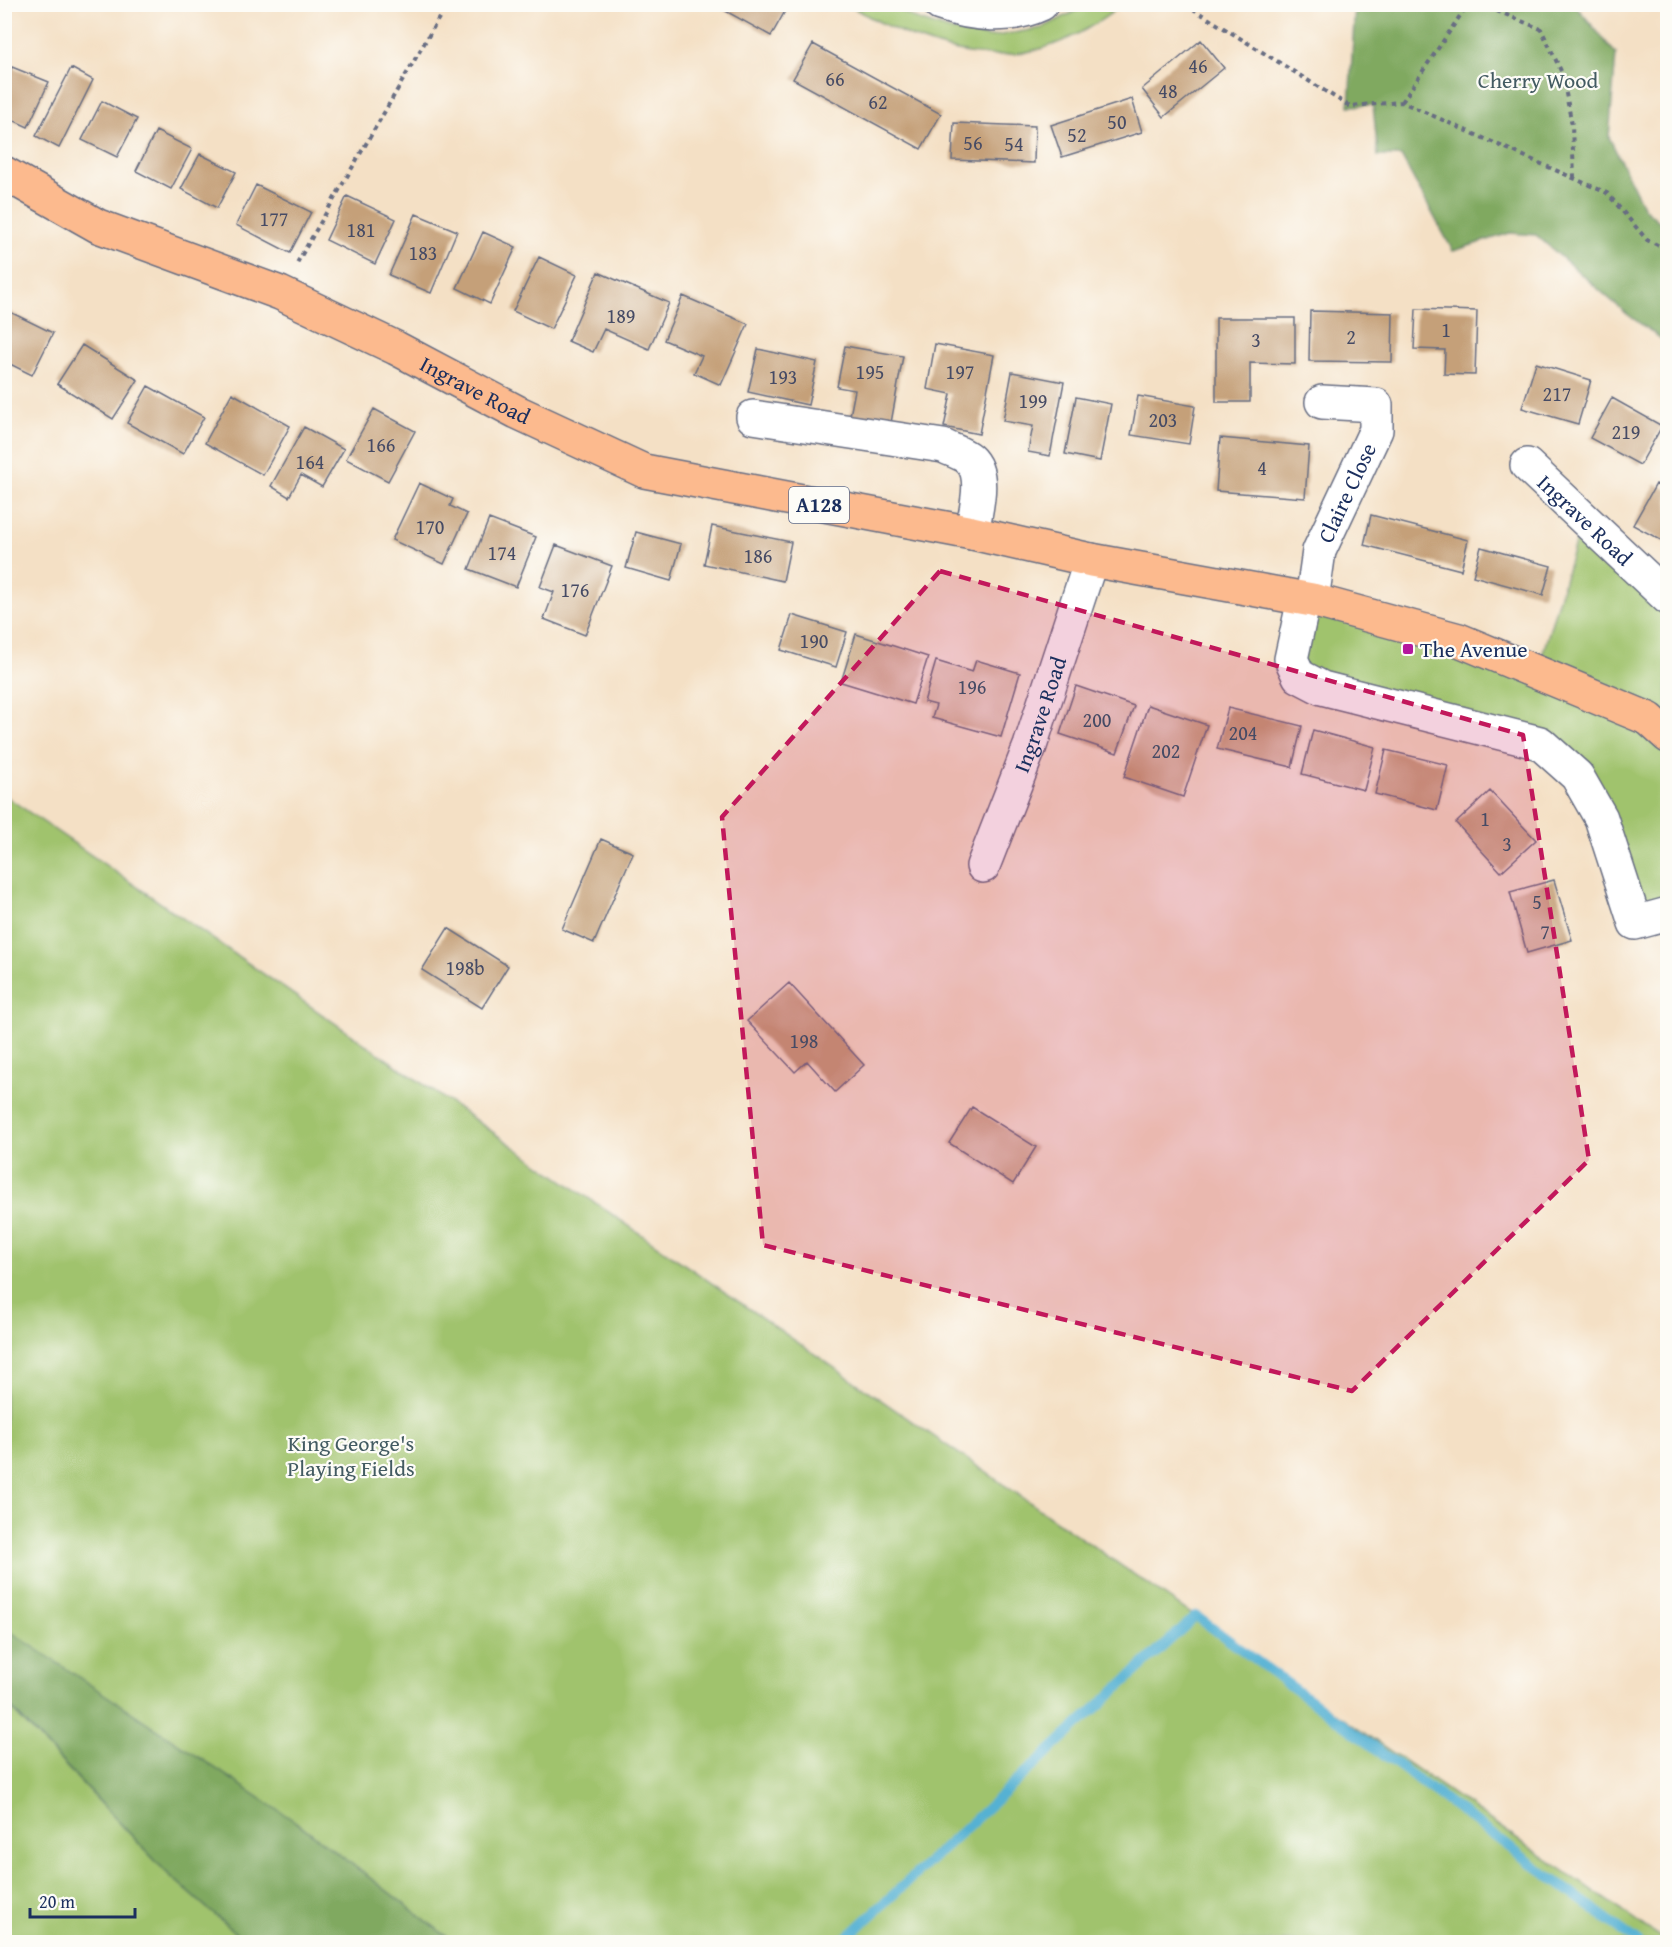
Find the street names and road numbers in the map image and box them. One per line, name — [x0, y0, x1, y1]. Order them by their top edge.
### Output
street label: Ingrave Road — [415, 348, 536, 432]
street label: Claire Close — [1309, 437, 1384, 548]
street label: Ingrave Road — [1530, 467, 1640, 573]
road number: A128 — [789, 487, 849, 523]
street label: Ingrave Road — [1005, 652, 1074, 777]

